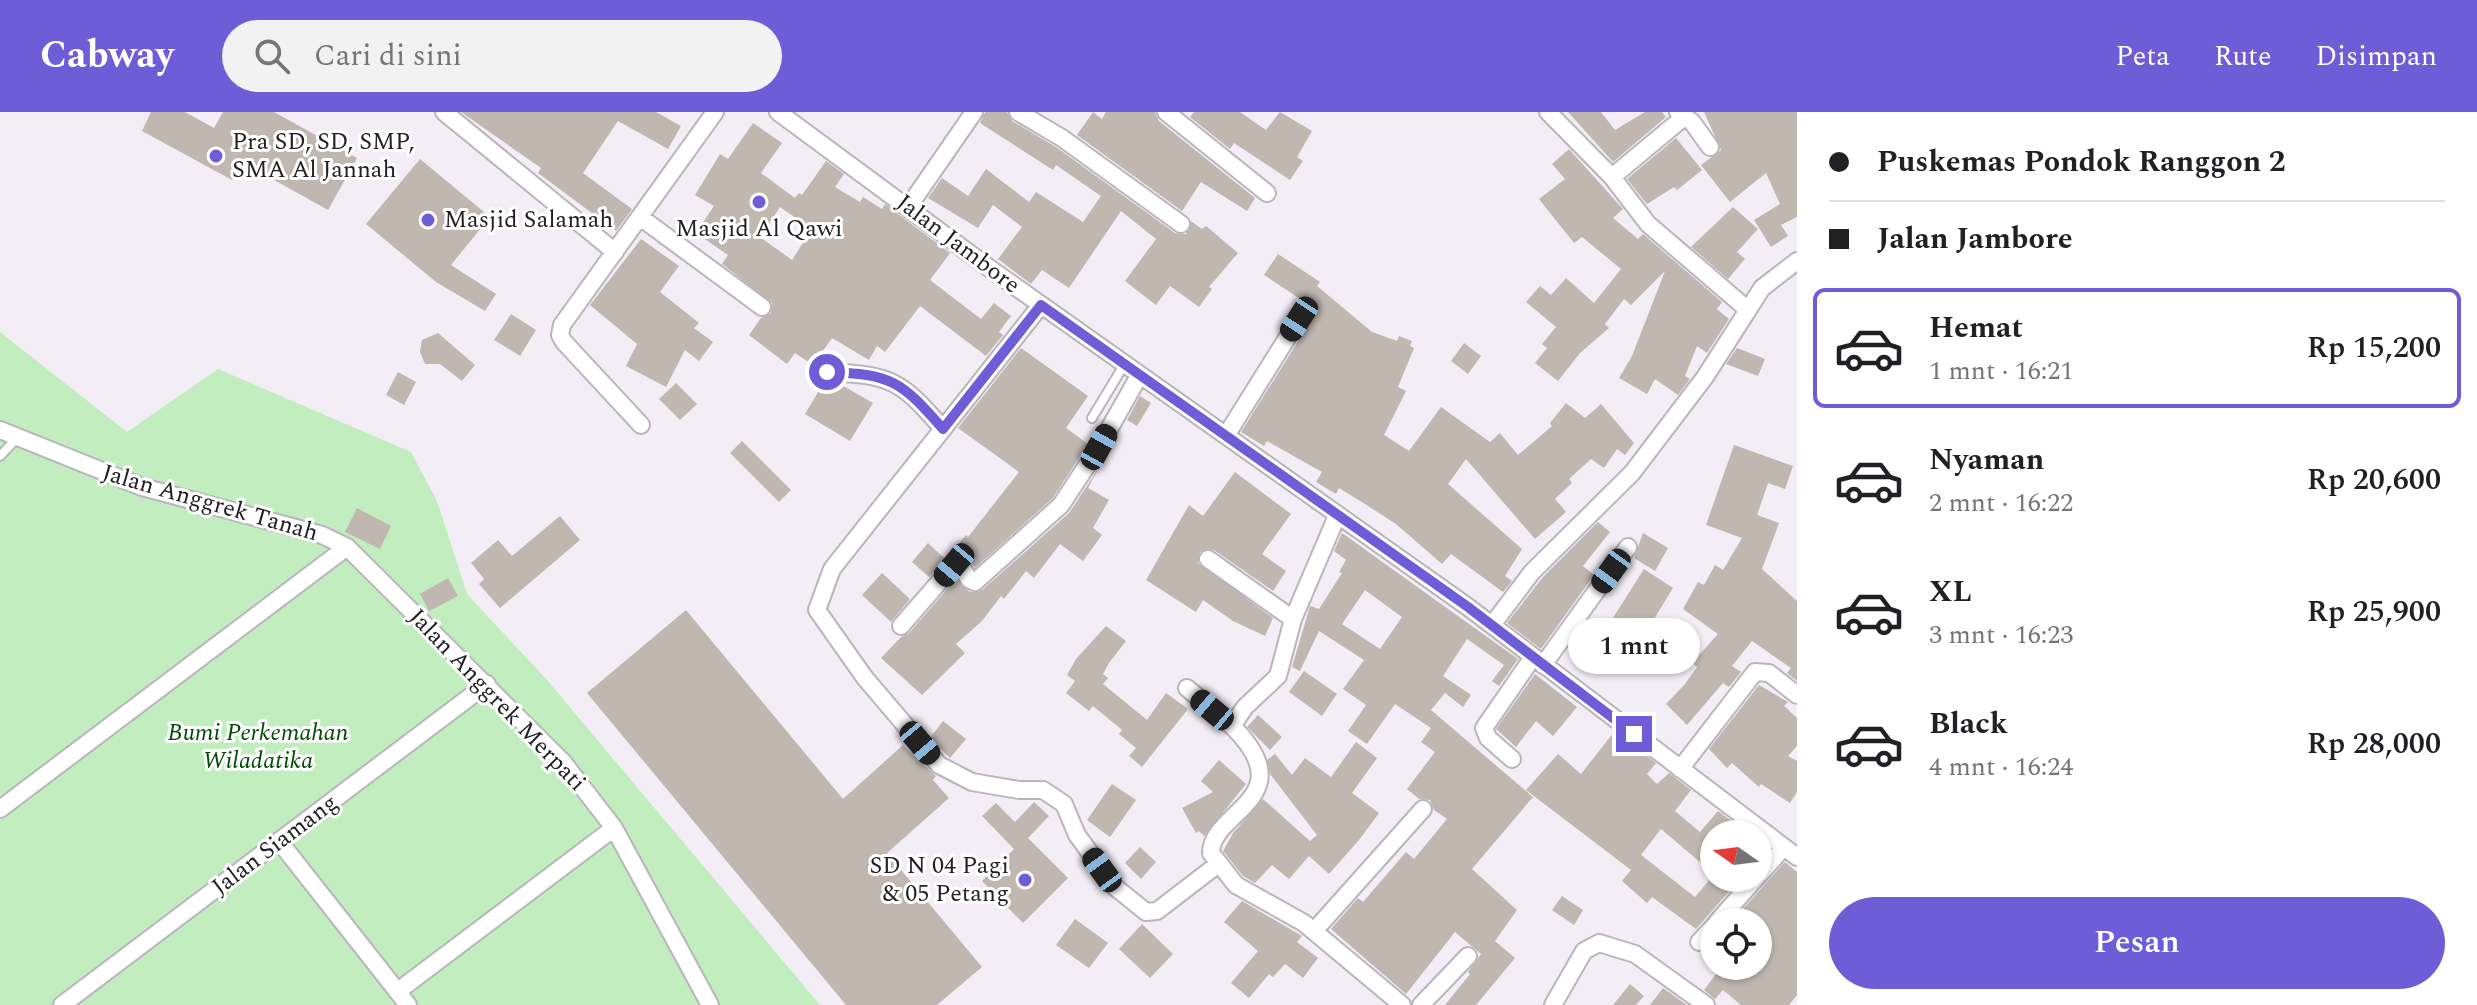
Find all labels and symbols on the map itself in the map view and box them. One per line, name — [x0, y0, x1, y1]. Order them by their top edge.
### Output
place label: Pra SD, SD, SMP, SMA Al Jannah — [232, 124, 415, 188]
marker: Pra SD, SD, SMP, SMA Al Jannah — [207, 147, 225, 165]
street label: Jalan Jambore — [888, 185, 1028, 303]
marker: Masjid Al Qawi — [750, 193, 768, 211]
place label: Masjid Salamah — [444, 202, 613, 238]
marker: Masjid Salamah — [419, 211, 437, 229]
place label: Masjid Al Qawi — [675, 211, 843, 247]
car — [1276, 292, 1322, 346]
route start — [809, 354, 845, 390]
car — [1077, 420, 1121, 474]
street label: Jalan Anggrek Tanah — [98, 455, 322, 551]
car — [929, 539, 979, 591]
car — [1587, 545, 1635, 597]
street label: Jalan Anggrek Merpati — [400, 600, 594, 800]
callout: 1 mnt — [1568, 618, 1700, 674]
car — [1186, 685, 1238, 735]
park label: Bumi Perkemahan Wiladatika — [168, 715, 349, 779]
route end — [1616, 716, 1652, 752]
car — [895, 717, 945, 769]
street label: Jalan Siamang — [204, 785, 346, 905]
north arrow — [1700, 820, 1772, 892]
car — [1078, 844, 1126, 896]
place label: SD N 04 Pagi & 05 Petang — [869, 848, 1009, 912]
marker: SD N 04 Pagi & 05 Petang — [1016, 871, 1034, 889]

